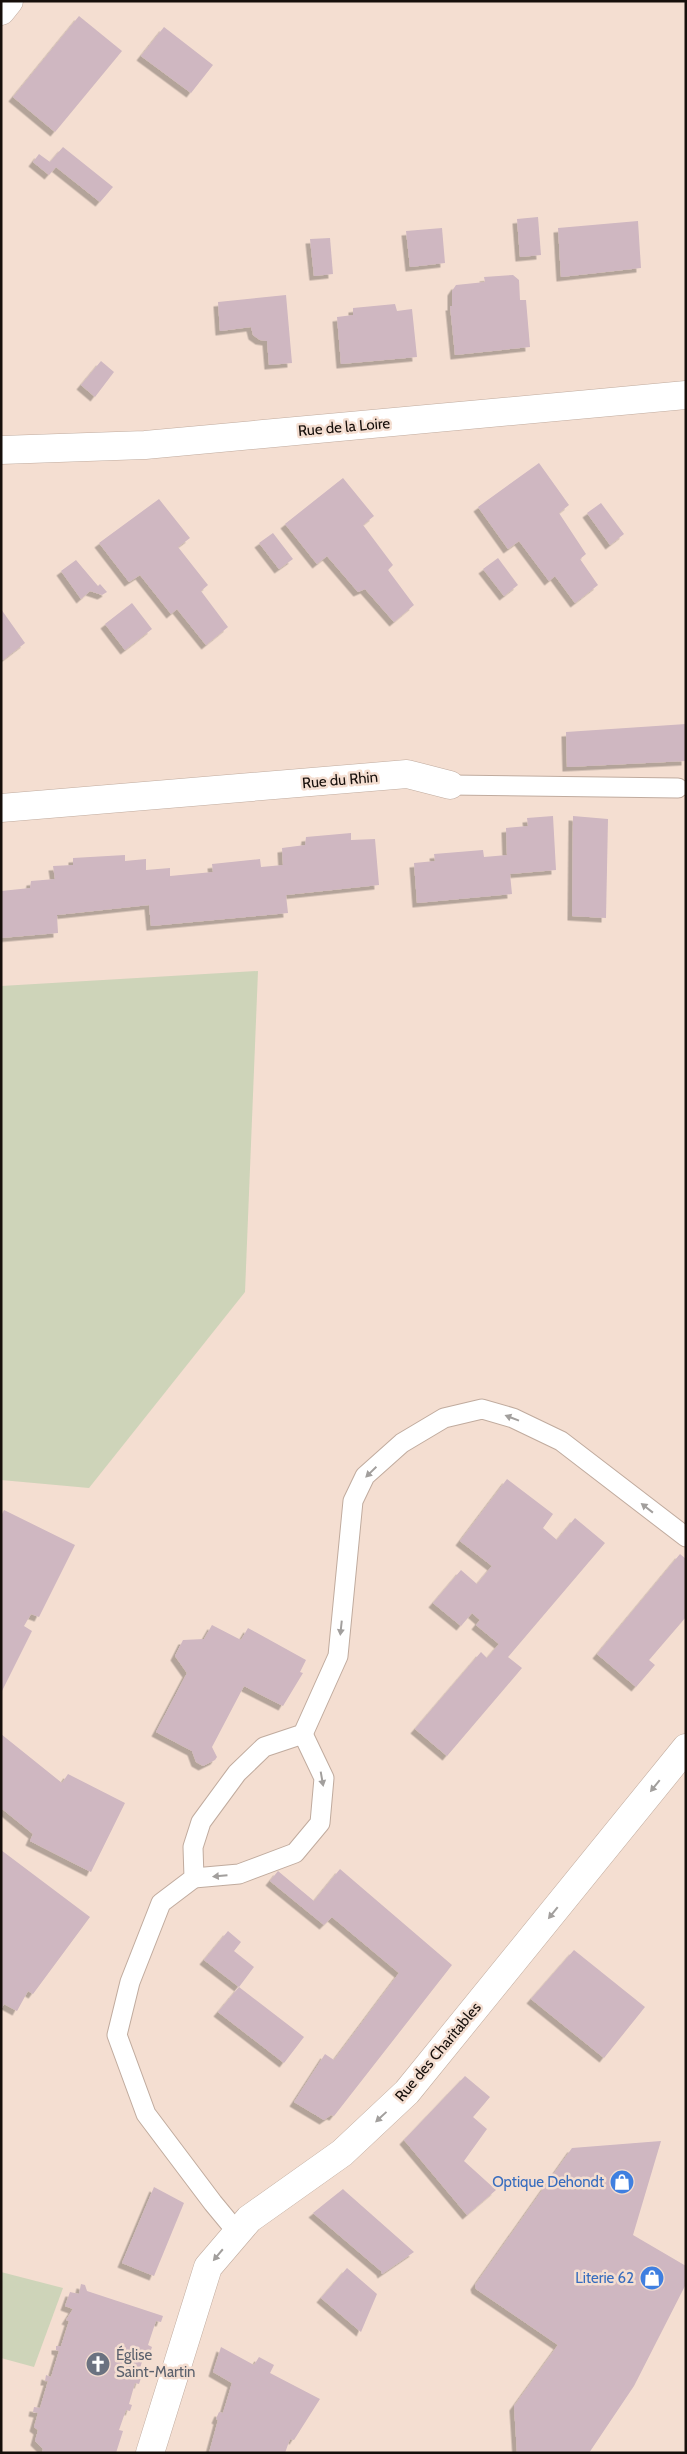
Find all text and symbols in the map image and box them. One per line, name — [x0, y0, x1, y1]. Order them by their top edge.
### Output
street label: Rue de la Loire — [297, 414, 391, 440]
street label: Rue du Rhin — [301, 768, 379, 792]
one-way arrow — [505, 1414, 519, 1422]
one-way arrow — [365, 1466, 377, 1478]
one-way arrow — [641, 1502, 654, 1513]
one-way arrow — [337, 1621, 345, 1637]
one-way arrow — [318, 1771, 326, 1787]
one-way arrow — [650, 1779, 661, 1792]
one-way arrow — [212, 1872, 228, 1880]
one-way arrow — [547, 1906, 558, 1919]
street label: Rue des Charitables — [391, 1999, 485, 2105]
one-way arrow — [375, 2111, 387, 2123]
shop icon: Optique Dehondt — [609, 2169, 635, 2195]
place label: Optique Dehondt — [492, 2173, 604, 2191]
one-way arrow — [212, 2249, 223, 2262]
shop icon: Literie 62 — [639, 2265, 665, 2291]
place label: Literie 62 — [575, 2269, 634, 2287]
place label: Église Saint-Martin — [116, 2345, 195, 2381]
church icon: Église Saint-Martin — [85, 2351, 111, 2377]

